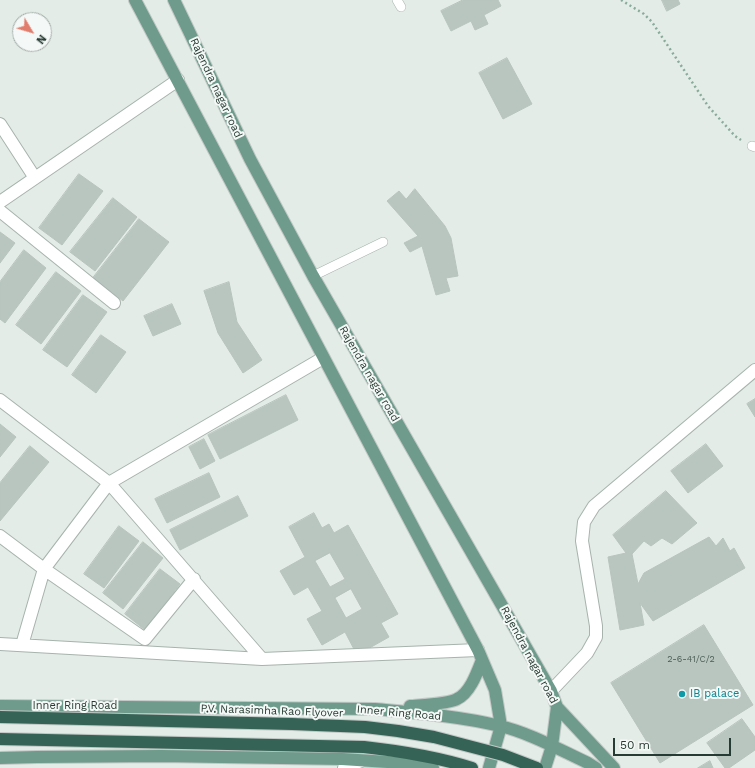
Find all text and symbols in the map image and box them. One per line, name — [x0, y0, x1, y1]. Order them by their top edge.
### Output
north arrow — [12, 12, 52, 52]
text: N — [33, 32, 49, 46]
street label: Rajendra nagar road — [187, 36, 245, 140]
street label: Rajendra nagar road — [336, 324, 402, 424]
street label: Rajendra nagar road — [498, 604, 560, 706]
house number: 2-6-41/C/2 — [667, 654, 715, 664]
place label: IB palace — [690, 687, 739, 701]
marker: IB palace — [677, 689, 687, 699]
street label: Inner Ring Road — [33, 699, 117, 713]
street label: P.V. Narasimha Rao Flyover — [200, 702, 344, 720]
street label: Inner Ring Road — [356, 703, 442, 723]
scale bar — [615, 730, 733, 756]
text: 50 m — [620, 738, 650, 752]

